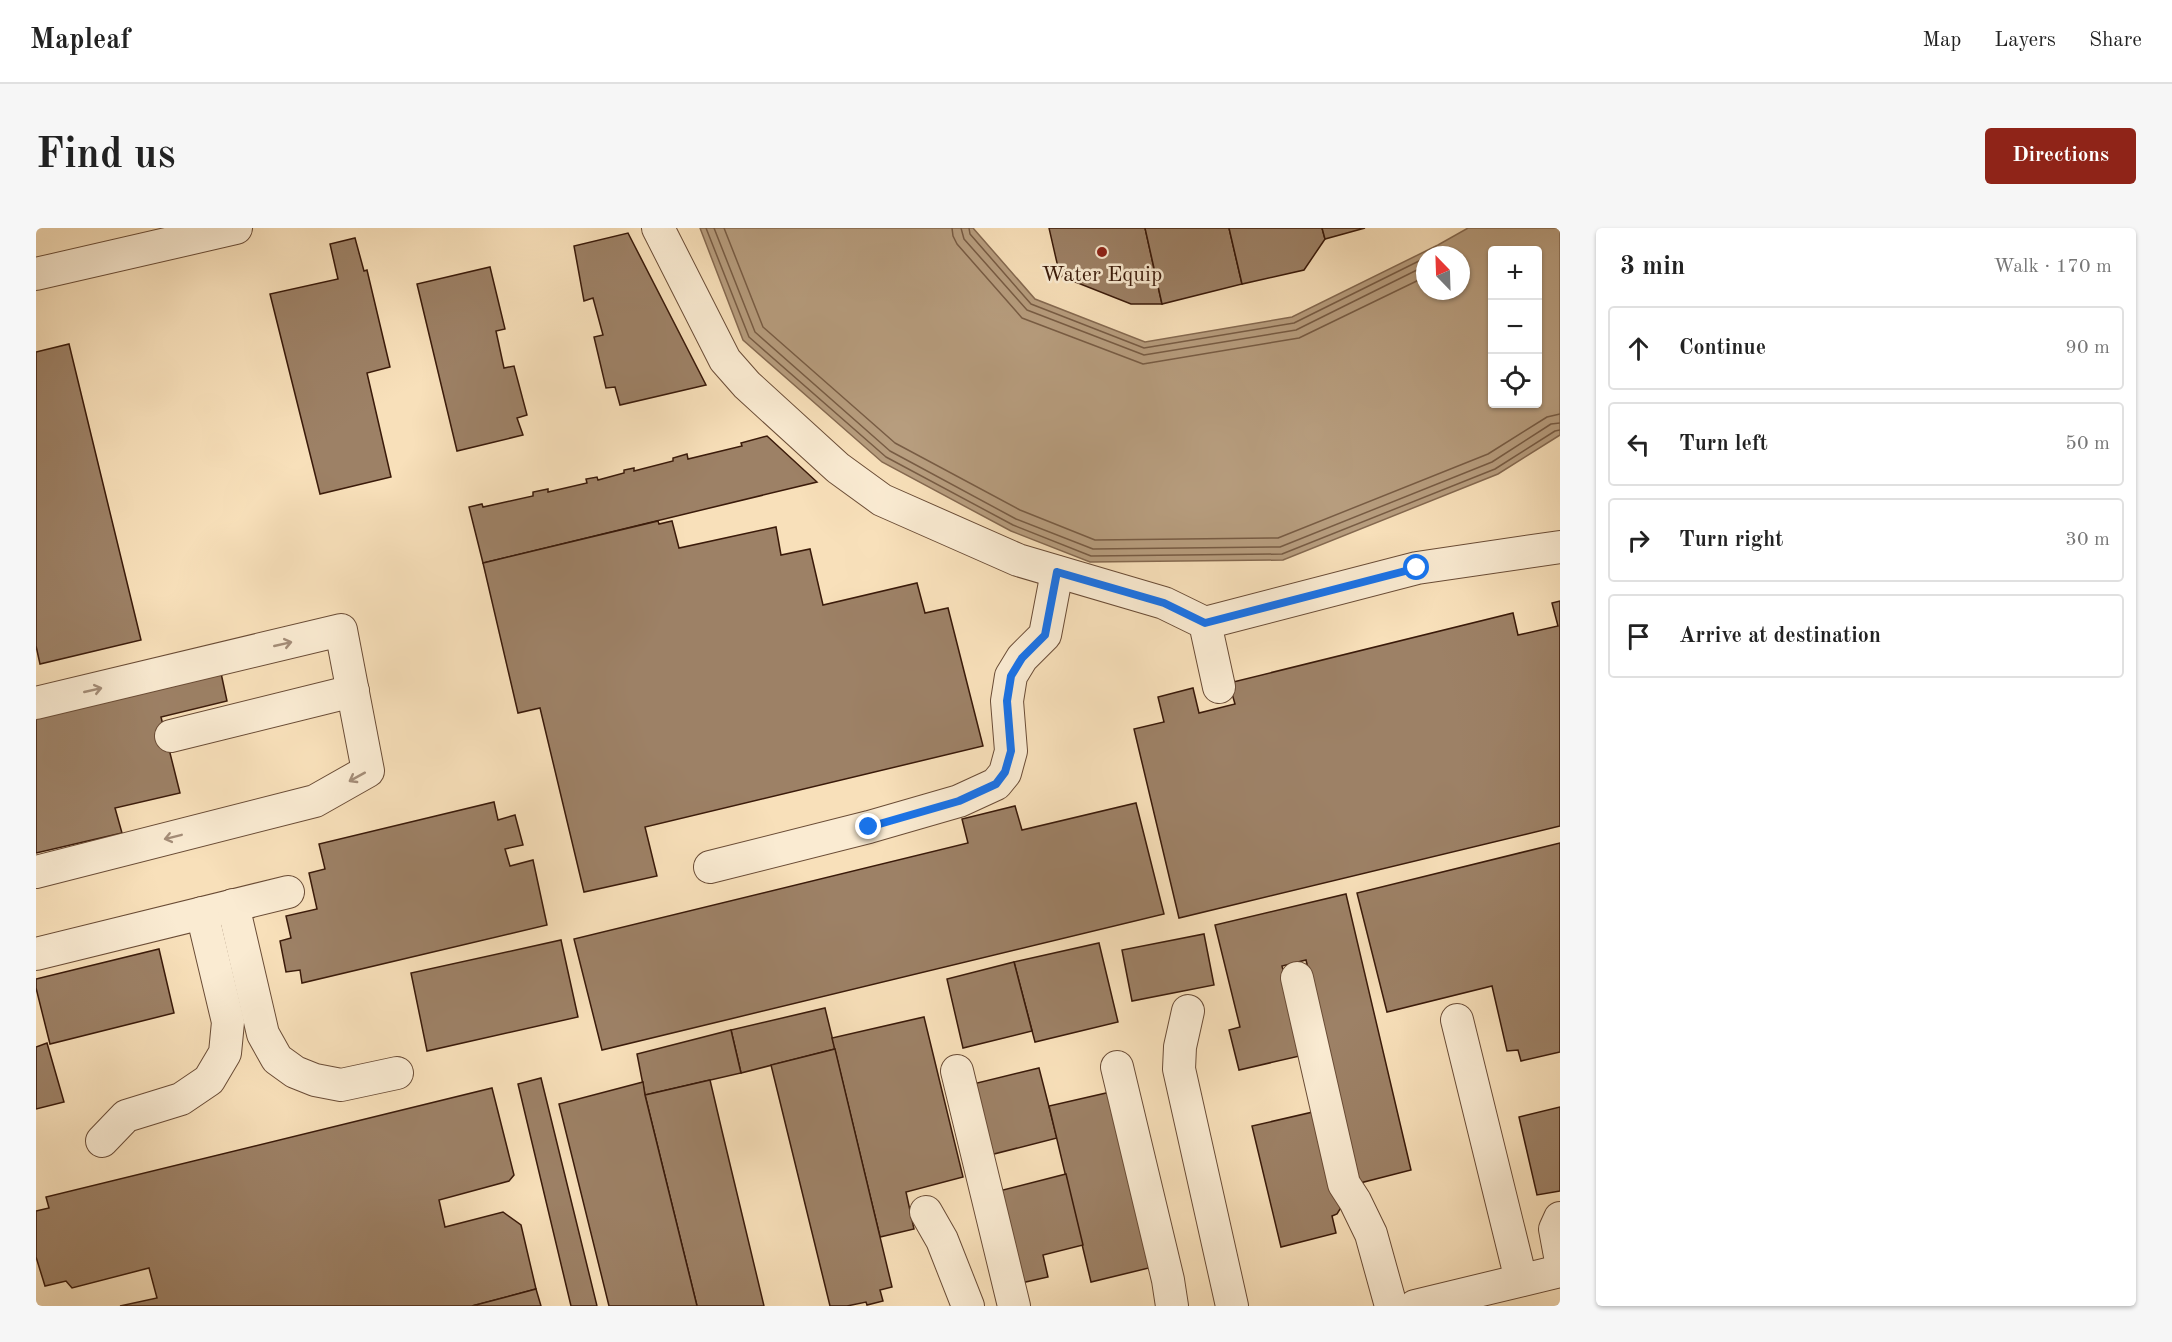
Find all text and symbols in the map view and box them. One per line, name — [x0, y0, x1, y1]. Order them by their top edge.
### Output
text: Mapleaf — [30, 27, 130, 55]
text: Map — [1922, 30, 1961, 51]
text: Layers — [1994, 30, 2056, 51]
text: Share — [2089, 30, 2142, 51]
button: Directions — [1985, 128, 2136, 184]
text: Find us — [36, 135, 175, 177]
marker: Water Equip — [1095, 245, 1109, 259]
north arrow — [1416, 246, 1470, 300]
map controls — [1488, 246, 1542, 408]
button: + — [1488, 246, 1542, 300]
text: 3 min — [1620, 254, 1685, 280]
text: Walk · 170 m — [1993, 257, 2112, 277]
place label: Water Equip — [1042, 264, 1162, 286]
button: − — [1488, 300, 1542, 354]
icon: ahead — [1622, 332, 1655, 365]
text: Continue — [1679, 337, 1766, 359]
text: 90 m — [2065, 338, 2110, 358]
button: locate — [1488, 354, 1542, 408]
icon: left — [1622, 428, 1655, 461]
text: Turn left — [1679, 433, 1768, 455]
text: 50 m — [2065, 434, 2110, 454]
icon: right — [1622, 524, 1655, 557]
text: Turn right — [1679, 529, 1783, 551]
text: 30 m — [2065, 530, 2110, 550]
route start — [1403, 554, 1429, 580]
icon: arrive — [1622, 620, 1655, 653]
text: Arrive at destination — [1679, 625, 1881, 647]
one-way arrow — [273, 638, 292, 650]
one-way arrow — [83, 683, 102, 695]
one-way arrow — [349, 772, 367, 783]
route end — [855, 813, 881, 839]
one-way arrow — [164, 832, 183, 843]

